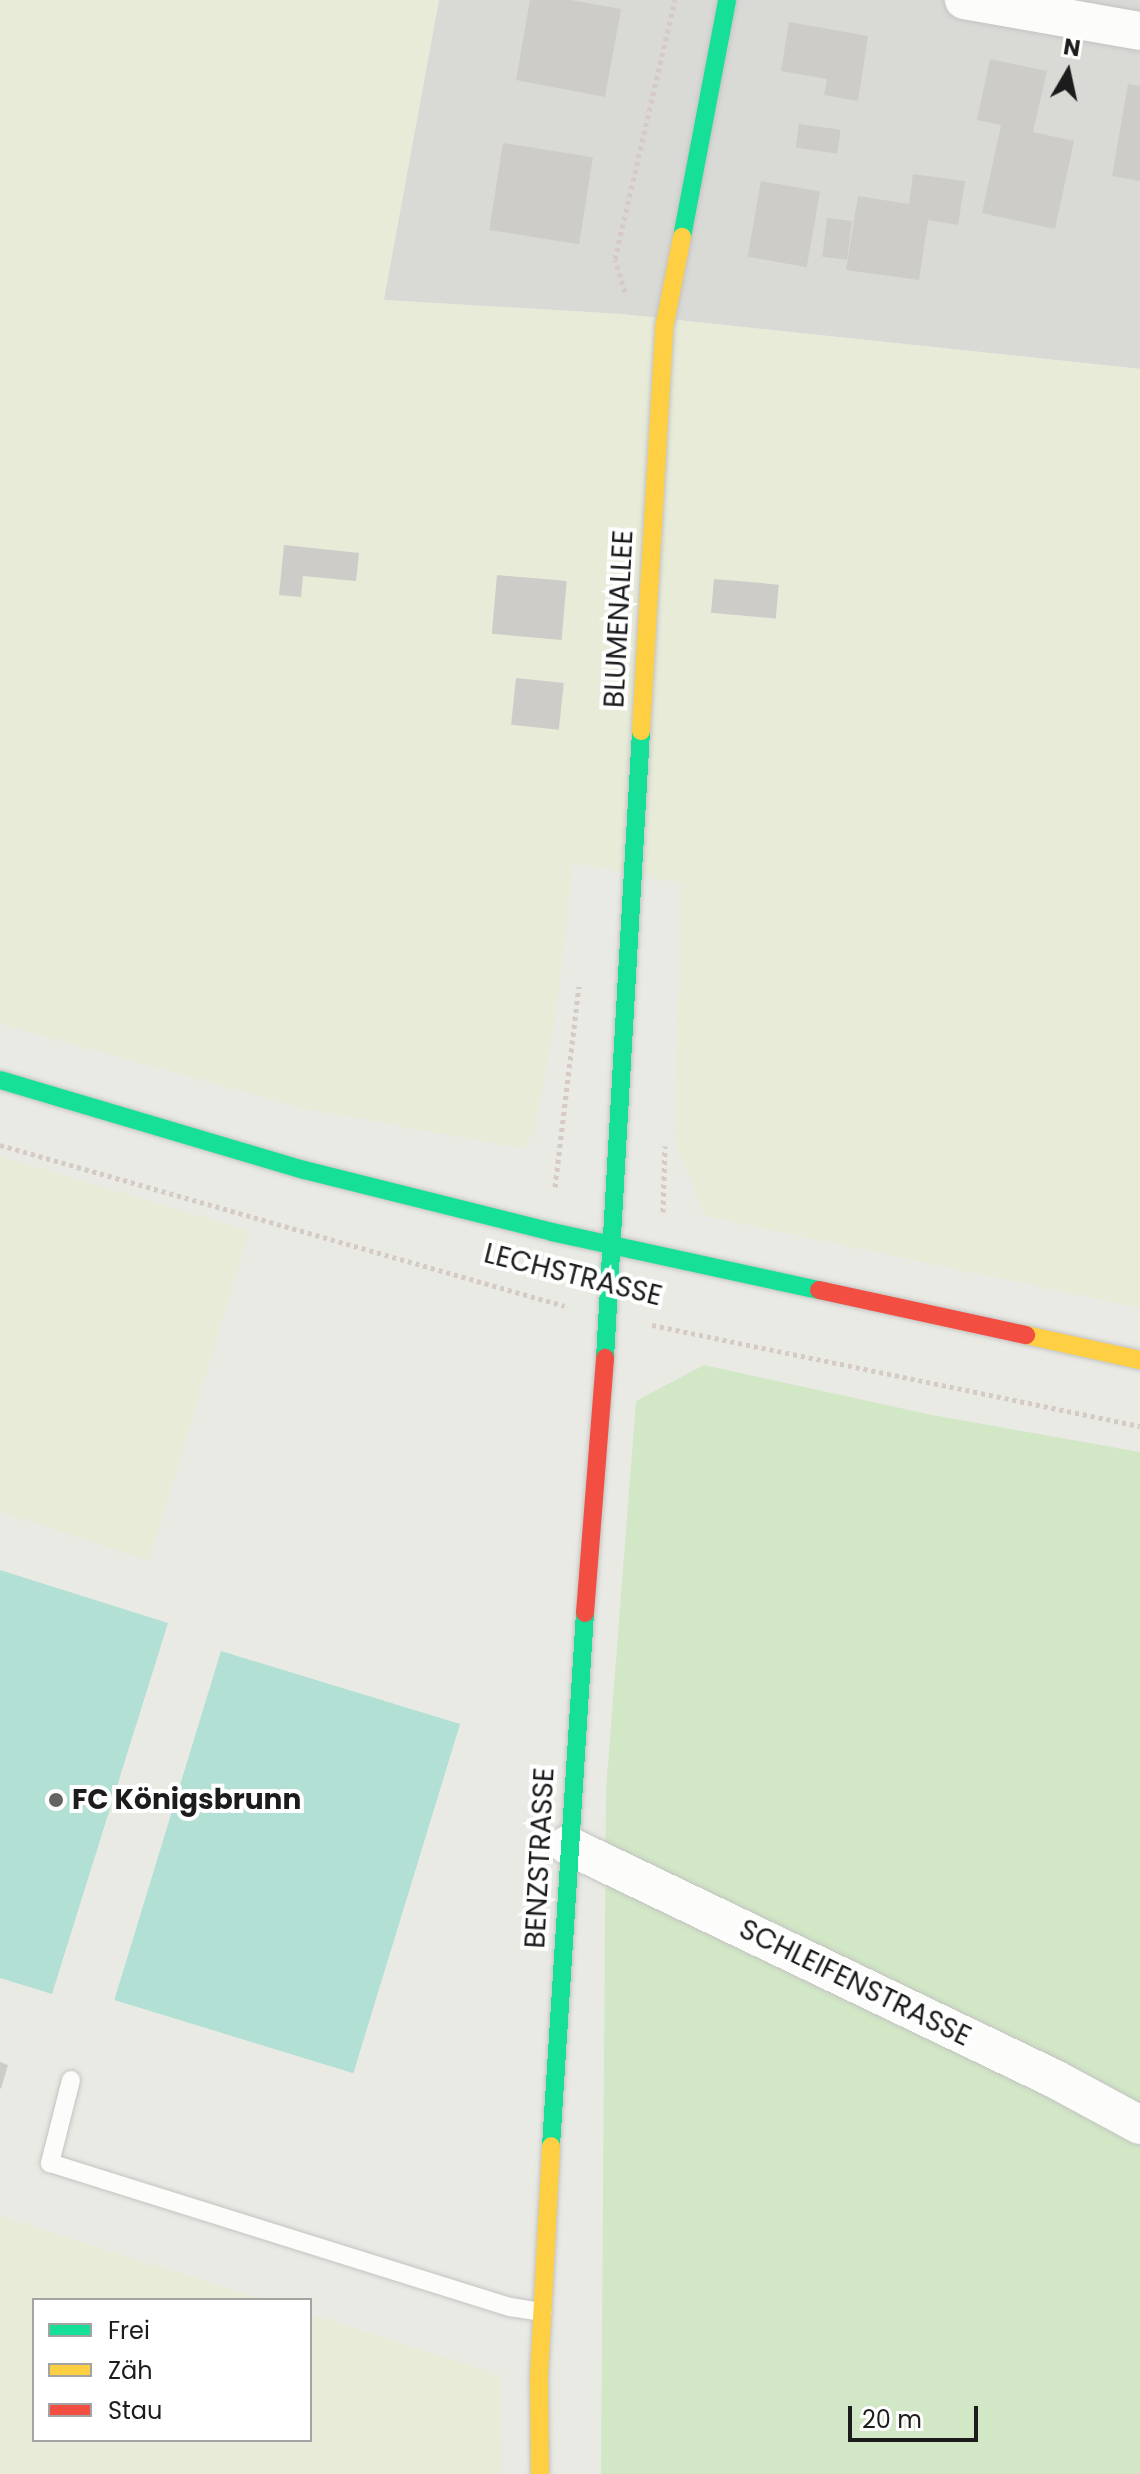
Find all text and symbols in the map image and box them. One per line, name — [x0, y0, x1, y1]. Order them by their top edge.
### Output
text: N — [1061, 31, 1082, 64]
north arrow — [1028, 32, 1108, 112]
street label: BLUMENALLEE — [598, 529, 640, 709]
street label: LECHSTRASSE — [481, 1237, 665, 1313]
street label: BENZSTRASSE — [518, 1767, 562, 1949]
place label: FC Königsbrunn — [72, 1783, 301, 1817]
marker: FC Königsbrunn — [47, 1791, 65, 1809]
street label: SCHLEIFENSTRASSE — [734, 1912, 976, 2054]
legend — [32, 2298, 312, 2442]
text: Frei — [108, 2314, 150, 2347]
text: Zäh — [108, 2354, 153, 2387]
scale bar — [852, 2390, 982, 2440]
text: Stau — [108, 2394, 162, 2427]
text: 20 m — [862, 2403, 922, 2436]

